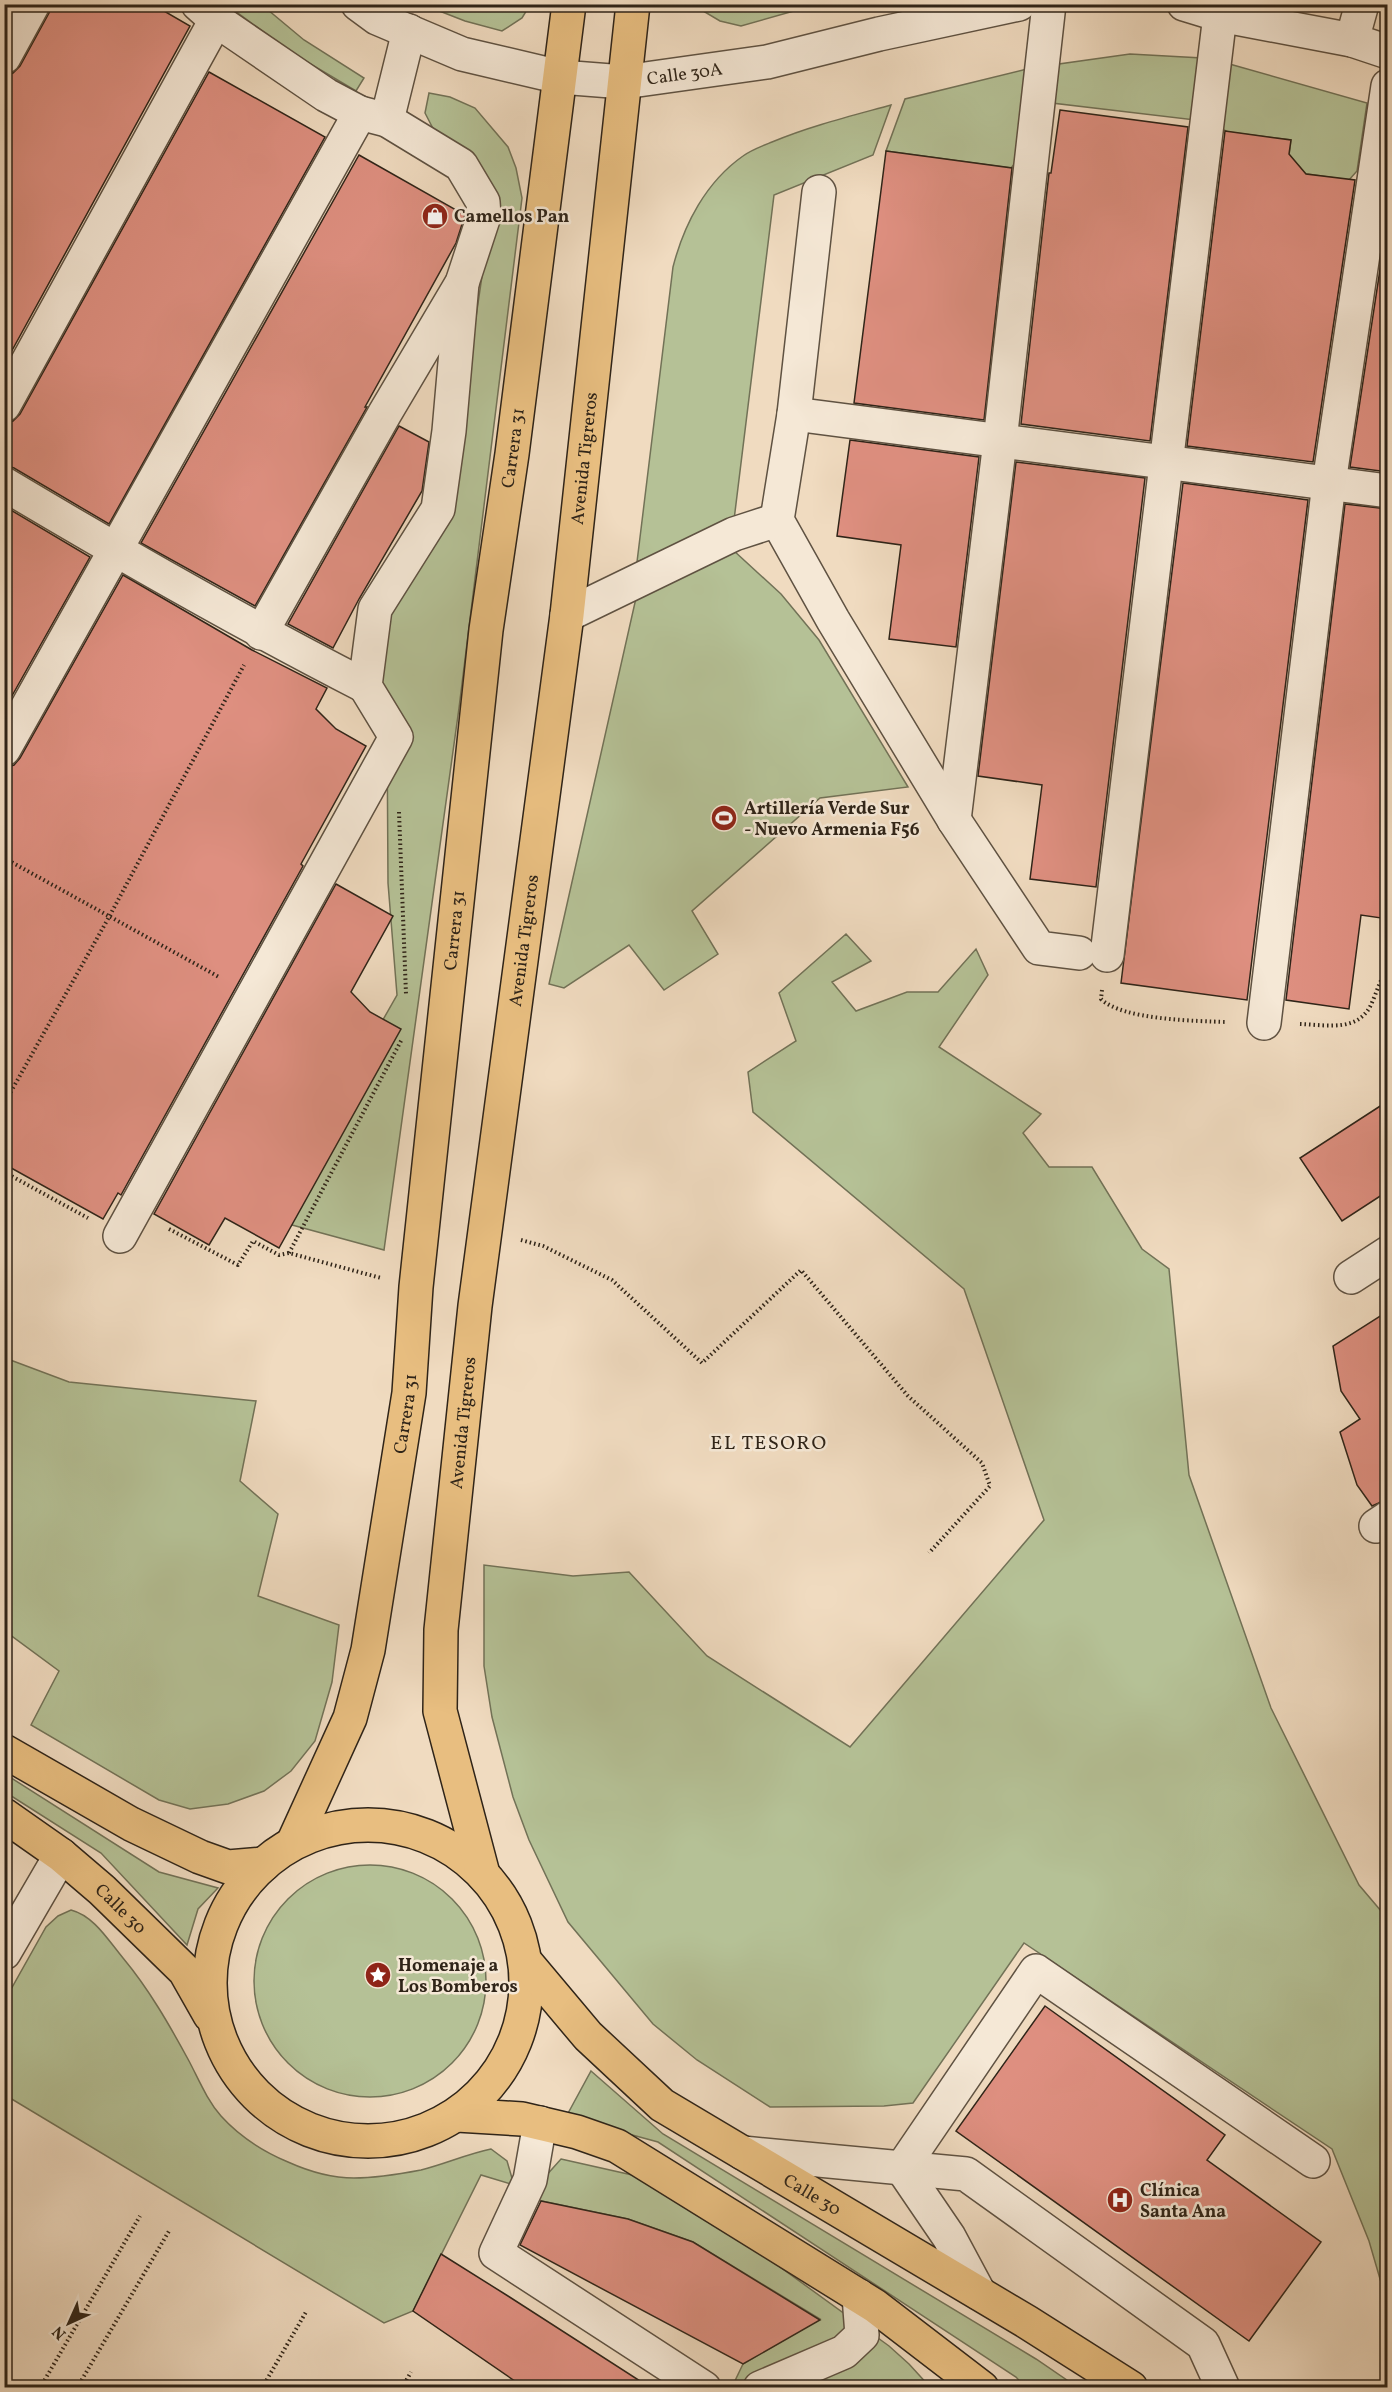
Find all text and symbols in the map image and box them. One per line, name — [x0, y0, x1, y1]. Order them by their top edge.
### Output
street label: Calle 30A — [645, 57, 725, 93]
shop icon: Camellos Pan — [420, 201, 450, 231]
place label: Camellos Pan — [454, 205, 570, 230]
street label: Avenida Tigreros — [566, 391, 605, 526]
street label: Carrera 31 — [496, 406, 532, 490]
place label: Artillería Verde Sur - Nuevo Armenia F56 — [744, 797, 920, 843]
sports icon: Artillería Verde Sur - Nuevo Armenia F56 — [709, 803, 739, 833]
street label: Avenida Tigreros — [504, 873, 546, 1008]
street label: Carrera 31 — [439, 889, 472, 972]
street label: Avenida Tigreros — [445, 1355, 484, 1490]
street label: Carrera 31 — [388, 1373, 424, 1456]
district label: EL TESORO — [710, 1430, 828, 1458]
street label: Calle 30 — [88, 1878, 151, 1941]
place label: Homenaje a Los Bomberos — [398, 1954, 518, 2000]
place icon: Homenaje a Los Bomberos — [363, 1960, 393, 1990]
street label: Calle 30 — [778, 2169, 845, 2223]
place label: Clínica Santa Ana — [1140, 2179, 1226, 2225]
hospital icon: Clínica Santa Ana — [1105, 2185, 1135, 2215]
north arrow — [39, 2293, 99, 2353]
text: N — [48, 2320, 72, 2344]

